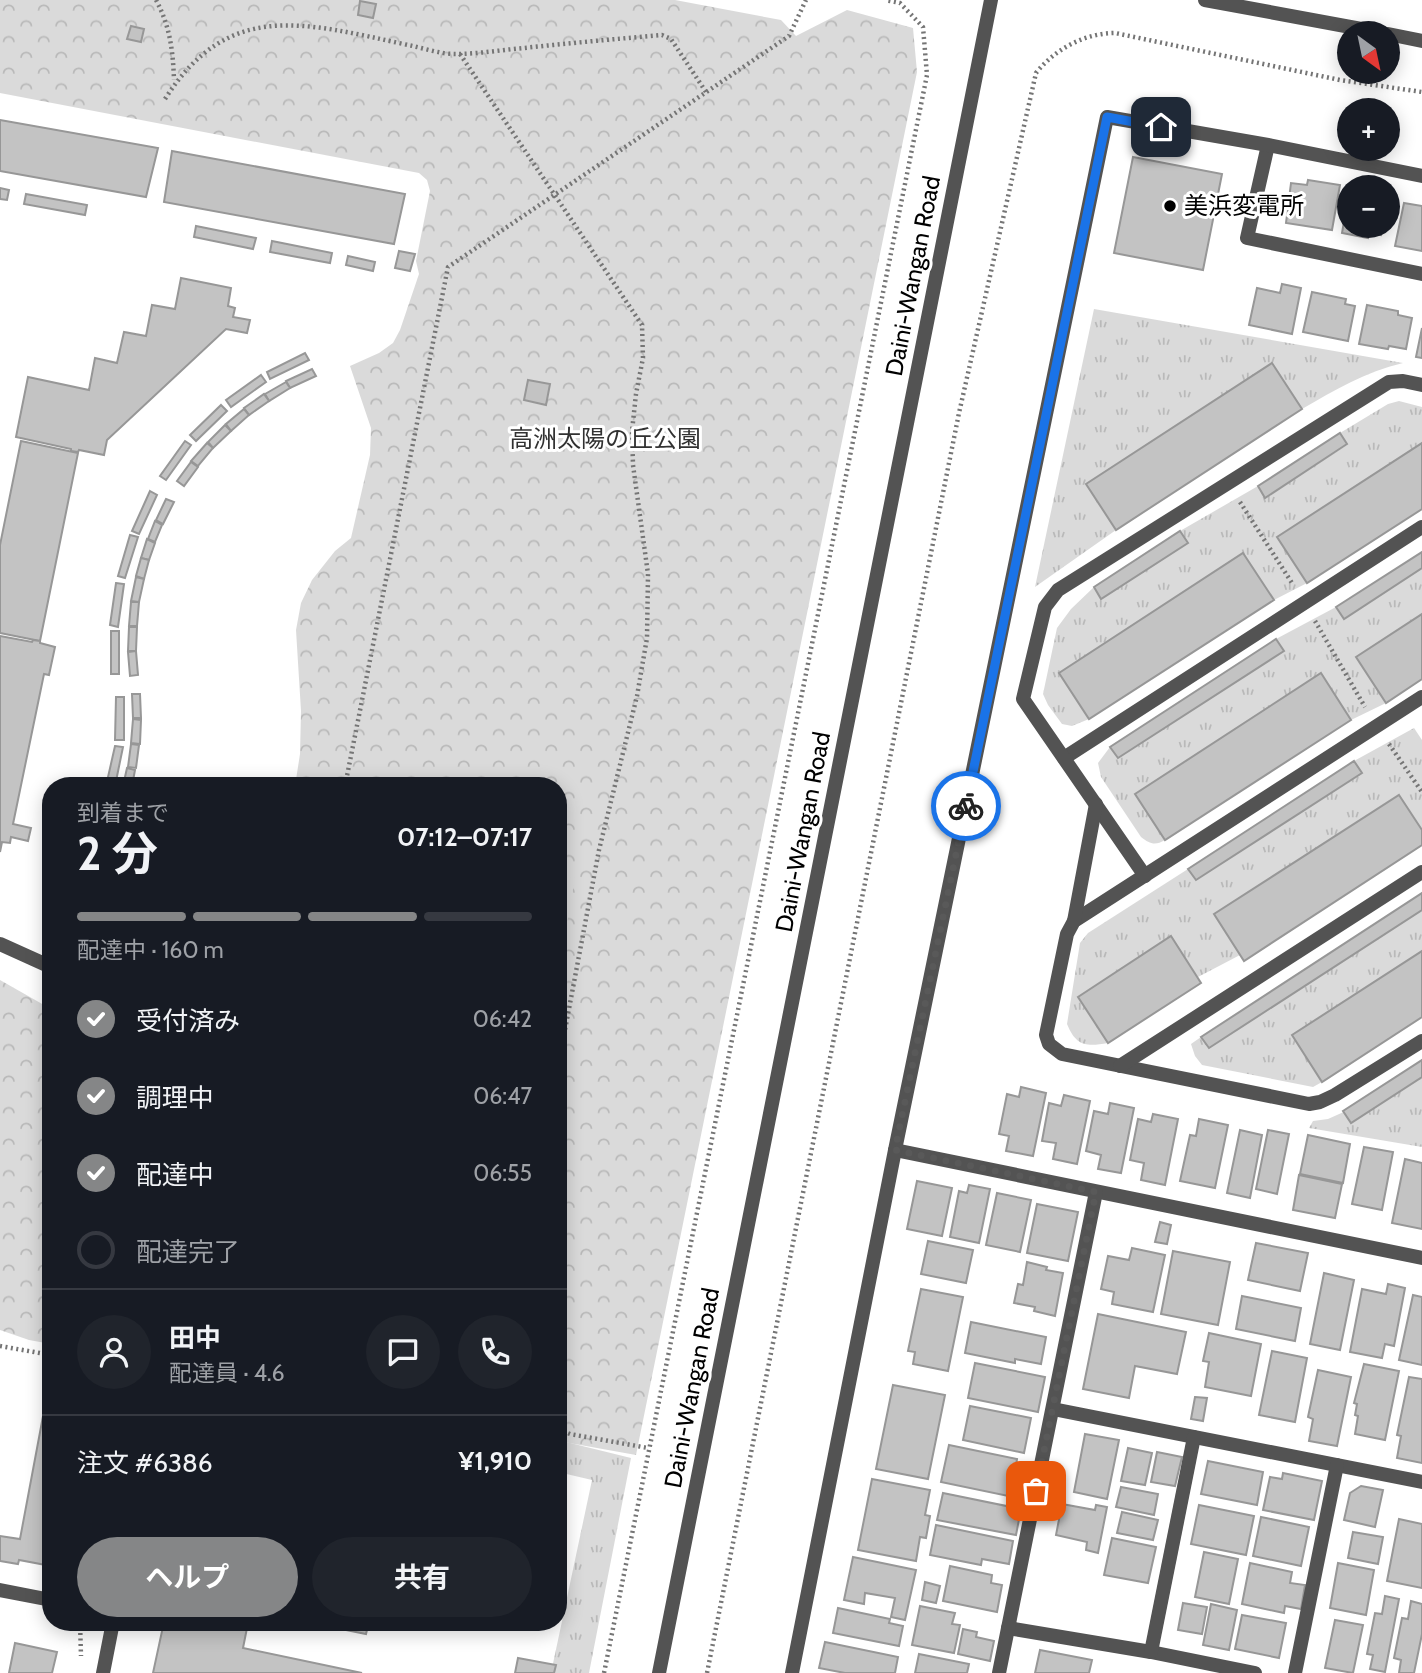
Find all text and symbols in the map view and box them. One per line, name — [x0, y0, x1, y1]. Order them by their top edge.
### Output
north arrow — [1337, 21, 1400, 84]
map controls — [1337, 21, 1400, 238]
pin — [1131, 97, 1191, 157]
button: + — [1337, 98, 1400, 161]
icon: home — [1142, 108, 1180, 146]
street label: Daini-Wangan Road — [879, 173, 946, 378]
button: − — [1337, 175, 1400, 238]
place label: 美浜変電所 — [1184, 191, 1304, 220]
marker: 美浜変電所 — [1162, 198, 1178, 214]
park label: 高洲太陽の丘公園 — [509, 424, 701, 453]
street label: Daini-Wangan Road — [769, 729, 836, 934]
courier — [931, 771, 1001, 841]
icon: bike — [947, 787, 985, 825]
text: 到着まで — [77, 799, 169, 827]
text: 07:12–07:17 — [397, 821, 532, 853]
text: 2 分 — [77, 826, 158, 882]
text: 配達中 · 160 m — [77, 936, 224, 964]
icon: check — [77, 1000, 115, 1038]
text: 受付済み — [136, 1005, 240, 1037]
text: 06:42 — [473, 1005, 532, 1033]
icon: check — [77, 1077, 115, 1115]
text: 調理中 — [136, 1082, 214, 1114]
text: 06:47 — [473, 1082, 532, 1110]
icon: check — [77, 1154, 115, 1192]
text: 配達中 — [136, 1159, 214, 1191]
text: 06:55 — [473, 1159, 532, 1187]
text: 配達完了 — [136, 1236, 240, 1268]
street label: Daini-Wangan Road — [658, 1285, 725, 1490]
button: person — [77, 1315, 151, 1389]
button: chat — [366, 1315, 440, 1389]
button: phone — [458, 1315, 532, 1389]
text: 田中 — [169, 1322, 221, 1354]
text: 配達員 · 4.6 — [169, 1359, 285, 1387]
text: ¥1,910 — [458, 1445, 532, 1477]
text: 注文 #6386 — [77, 1447, 213, 1479]
pin — [1006, 1461, 1066, 1521]
icon: bag — [1017, 1472, 1055, 1510]
button: ヘルプ — [77, 1537, 298, 1617]
button: 共有 — [312, 1537, 532, 1617]

